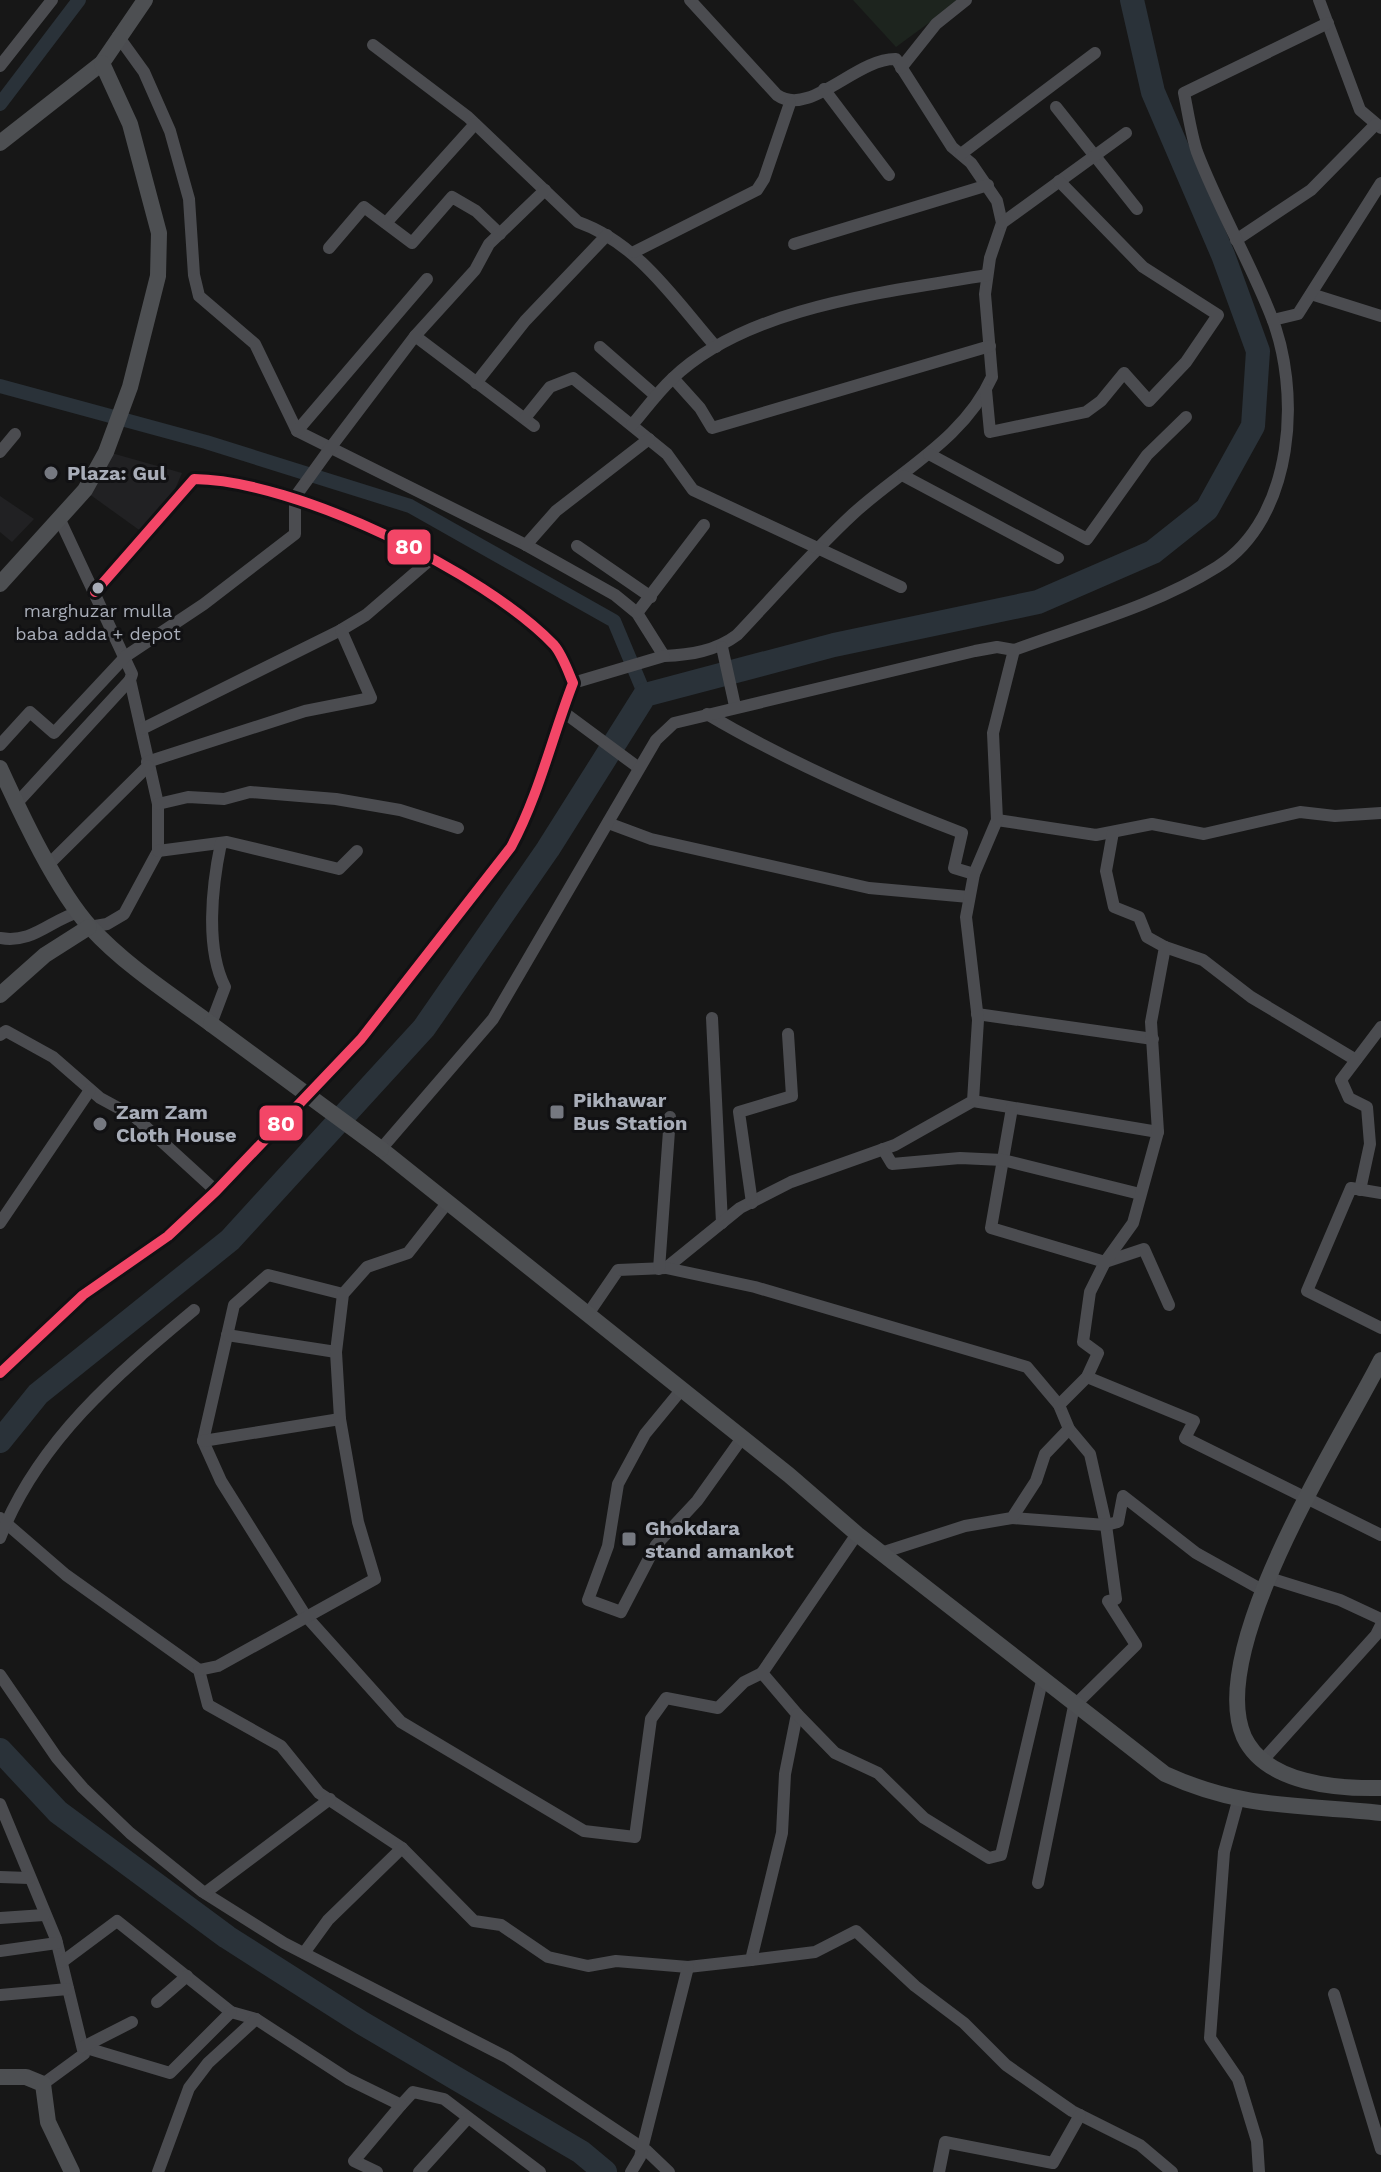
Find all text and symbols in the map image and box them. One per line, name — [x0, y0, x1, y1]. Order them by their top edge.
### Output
place label: Plaza: Gul — [67, 461, 166, 485]
marker: Plaza: Gul — [42, 464, 60, 482]
line badge: 80 — [386, 528, 432, 566]
text: 80 — [395, 534, 423, 559]
marker: marghuzar mulla baba adda + depot — [90, 580, 106, 596]
place label: marghuzar mulla baba adda + depot — [15, 600, 181, 644]
place label: Pikhawar Bus Station — [573, 1088, 687, 1135]
place label: Zam Zam Cloth House — [116, 1100, 236, 1147]
marker: Pikhawar Bus Station — [548, 1103, 566, 1121]
line badge: 80 — [258, 1104, 304, 1142]
text: 80 — [267, 1111, 295, 1136]
marker: Zam Zam Cloth House — [91, 1115, 109, 1133]
place label: Ghokdara stand amankot — [645, 1516, 794, 1563]
marker: Ghokdara stand amankot — [620, 1530, 638, 1548]

